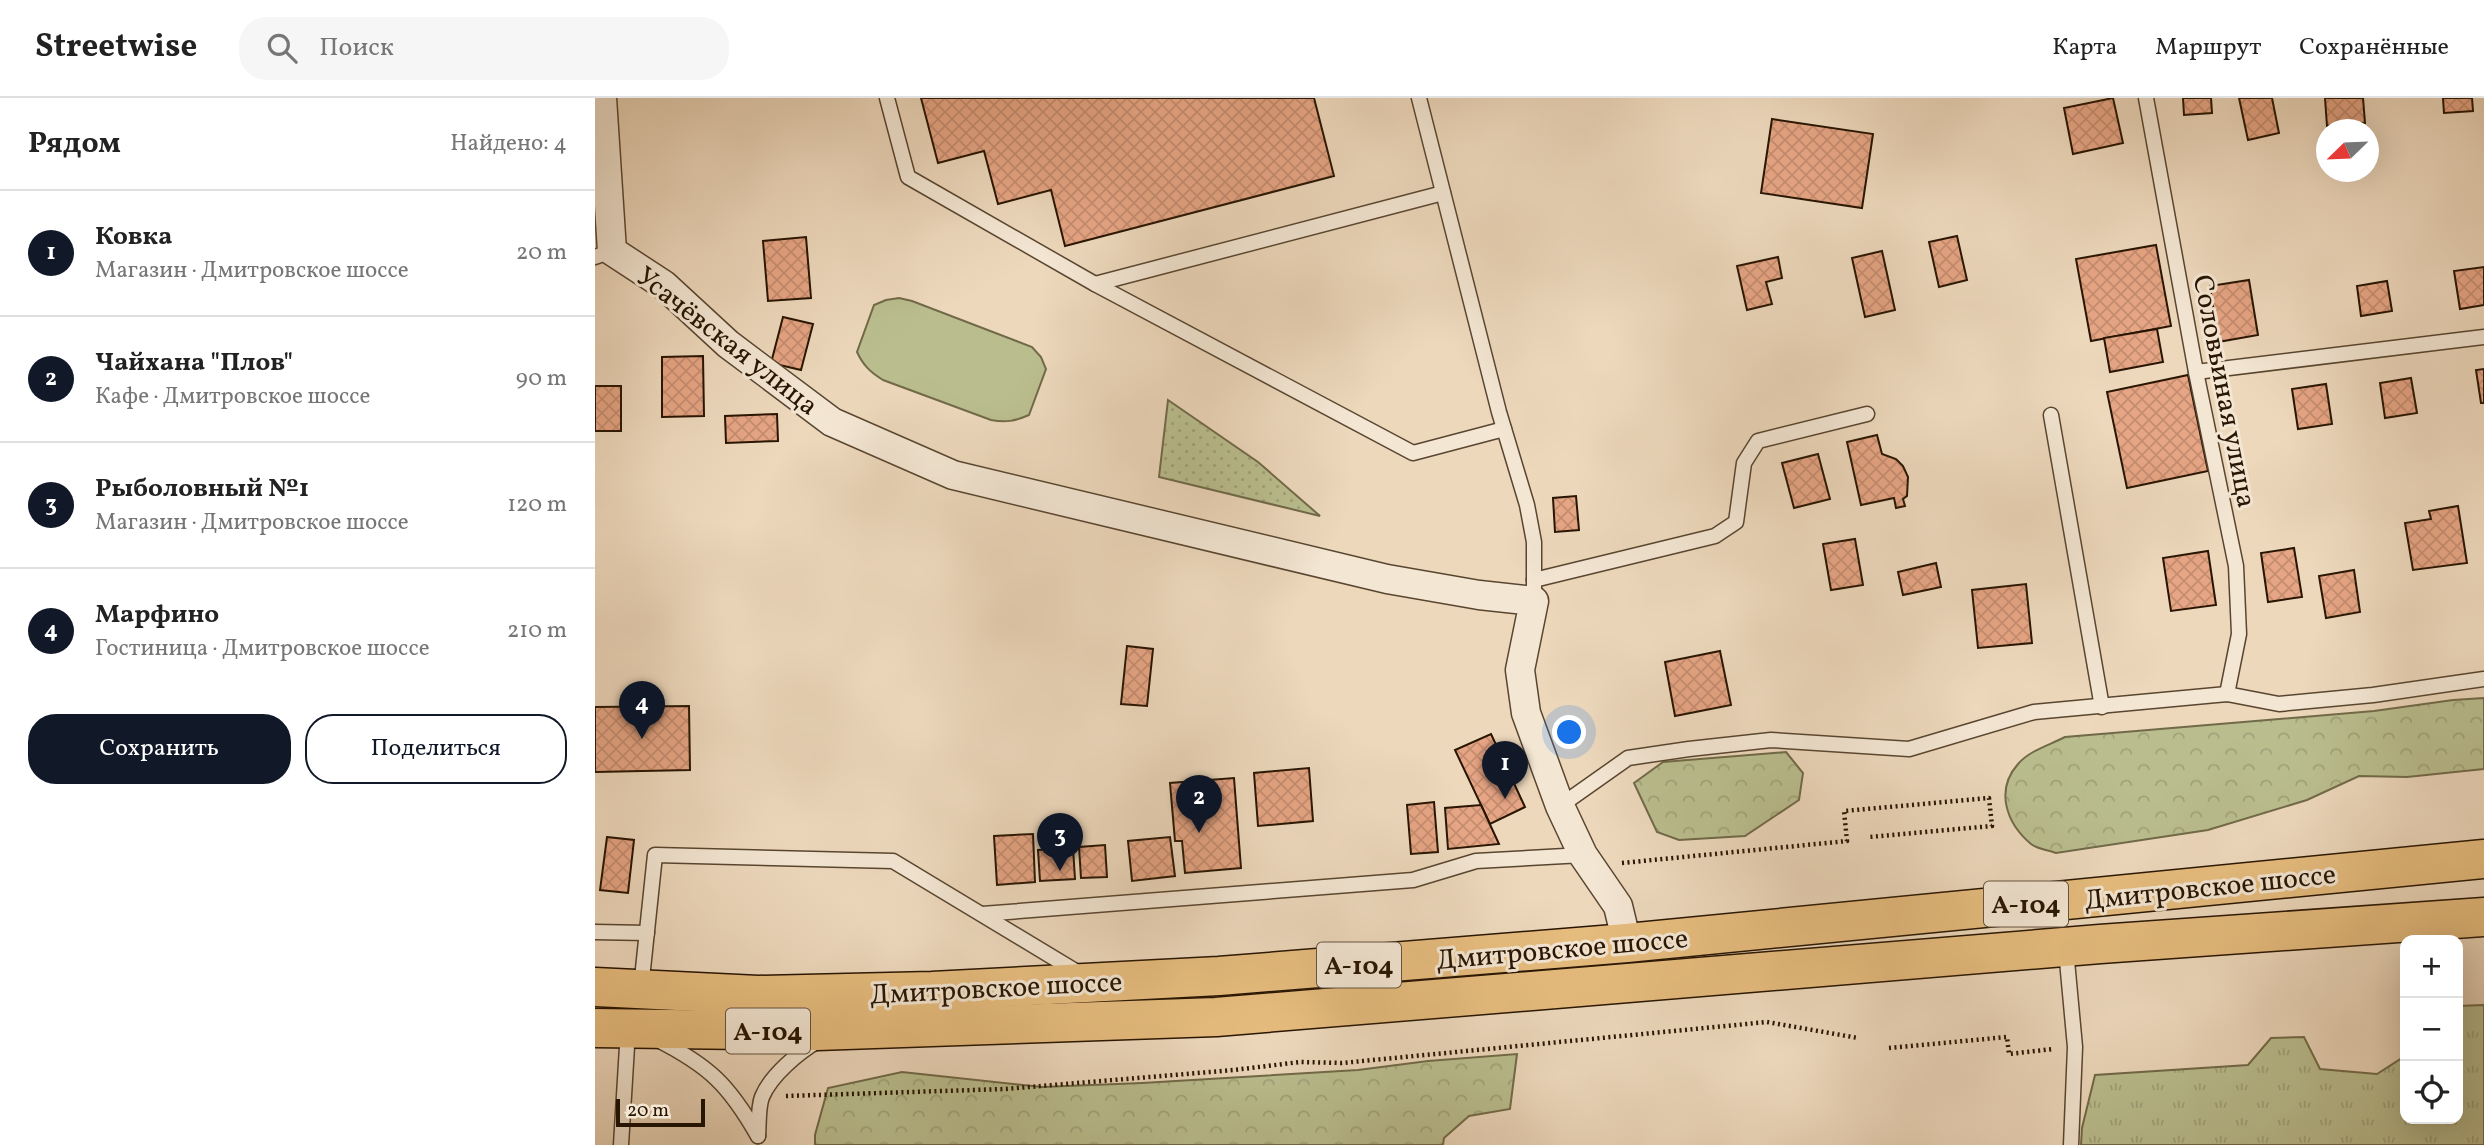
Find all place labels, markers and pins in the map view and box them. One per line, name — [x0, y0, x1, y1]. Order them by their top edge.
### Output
pin: 4 — [619, 681, 665, 739]
pin: 1 — [1482, 741, 1528, 799]
pin: 2 — [1176, 775, 1222, 833]
pin: 3 — [1037, 813, 1083, 871]

